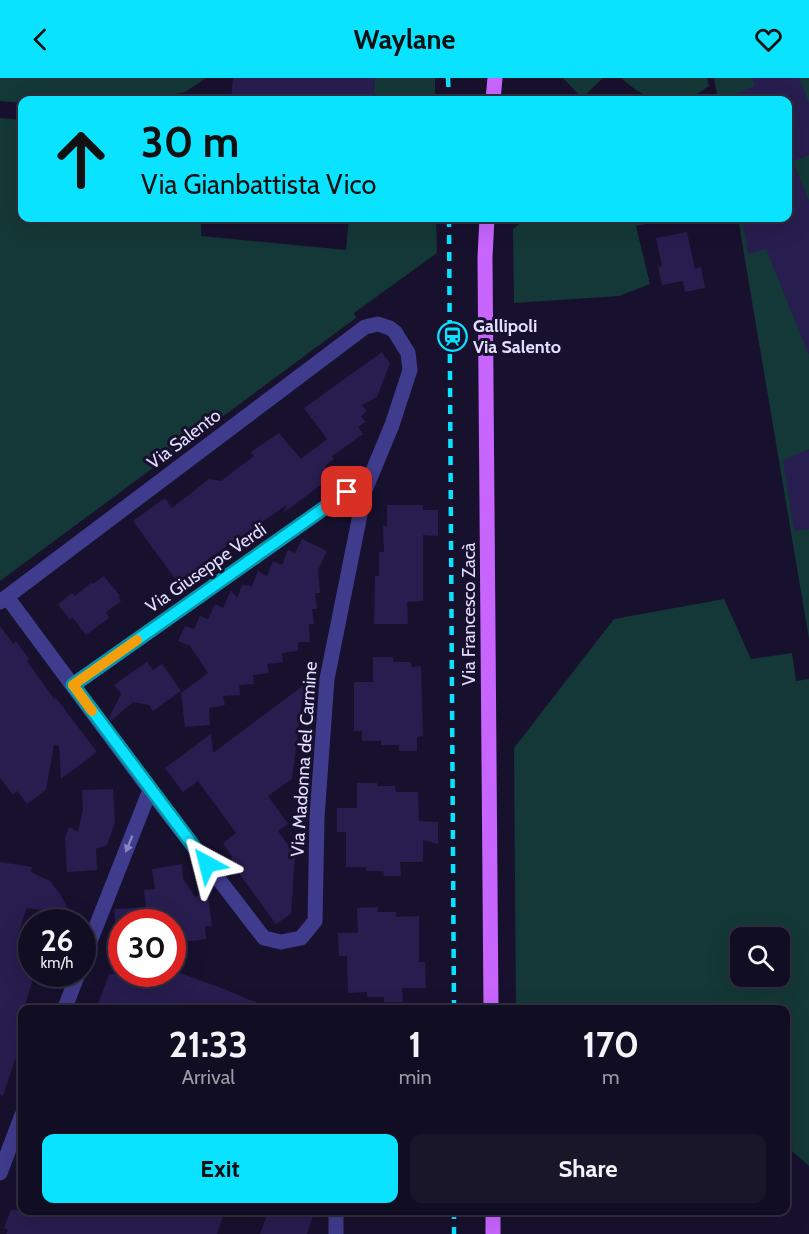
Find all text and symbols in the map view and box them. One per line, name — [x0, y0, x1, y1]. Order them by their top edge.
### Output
icon: back — [24, 23, 57, 56]
text: Waylane — [354, 23, 455, 56]
icon: heart — [752, 23, 785, 56]
text: 30 m — [141, 116, 239, 168]
icon: ahead — [42, 120, 120, 198]
text: Via Gianbattista Vico — [141, 168, 376, 201]
place label: Gallipoli Via Salento — [473, 315, 561, 358]
station icon: Gallipoli Via Salento — [436, 320, 468, 352]
street label: Via Salento — [143, 404, 225, 474]
pin — [321, 466, 372, 517]
icon: arrive — [330, 475, 363, 508]
street label: Via Giuseppe Verdi — [142, 518, 270, 618]
street label: Via Francesco Zacà — [458, 542, 480, 686]
street label: Via Madonna del Carmine — [286, 661, 322, 857]
position arrow — [175, 832, 239, 896]
one-way arrow — [124, 836, 134, 854]
speed limit sign: 30 — [108, 909, 186, 987]
text: 26 — [41, 922, 73, 959]
map controls — [730, 927, 790, 987]
button: search — [730, 927, 790, 987]
text: km/h — [41, 954, 73, 972]
text: 21:33 — [169, 1022, 248, 1066]
text: 1 — [409, 1022, 422, 1066]
text: 170 — [582, 1022, 639, 1066]
text: Arrival — [182, 1065, 235, 1089]
text: min — [399, 1065, 432, 1089]
text: m — [602, 1065, 620, 1089]
button: Exit — [42, 1134, 398, 1203]
button: Share — [410, 1134, 766, 1203]

